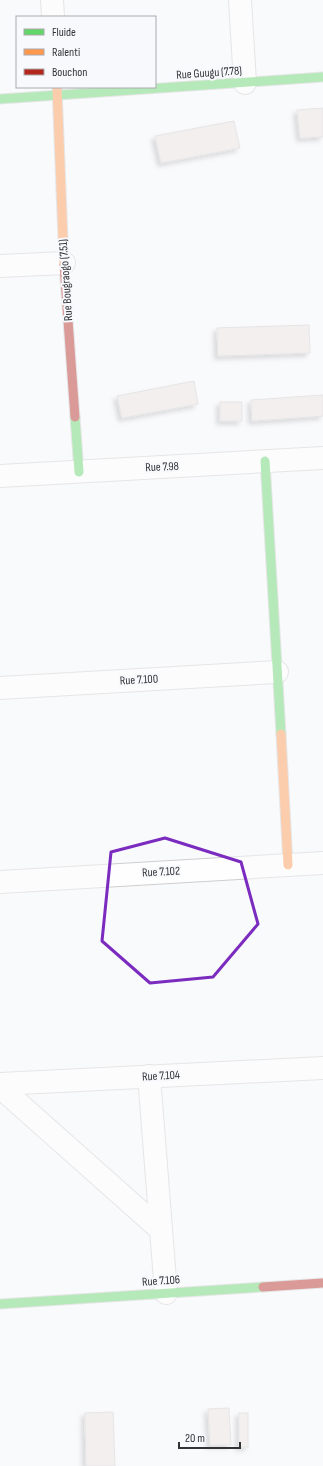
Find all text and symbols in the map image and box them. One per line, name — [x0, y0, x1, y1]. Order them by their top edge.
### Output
legend — [16, 16, 156, 88]
text: Fluide — [52, 25, 76, 40]
text: Ralenti — [52, 45, 80, 60]
street label: Rue Guugu (7.78) — [176, 63, 242, 83]
text: Bouchon — [52, 65, 87, 80]
street label: Rue Bougraogo (7.51) — [56, 239, 76, 321]
street label: Rue 7.98 — [145, 459, 179, 475]
street label: Rue 7.100 — [119, 672, 159, 688]
street label: Rue 7.102 — [142, 864, 180, 880]
street label: Rue 7.104 — [142, 1068, 180, 1084]
street label: Rue 7.106 — [141, 1272, 181, 1290]
scale bar — [179, 1424, 240, 1450]
text: 20 m — [185, 1431, 205, 1446]

